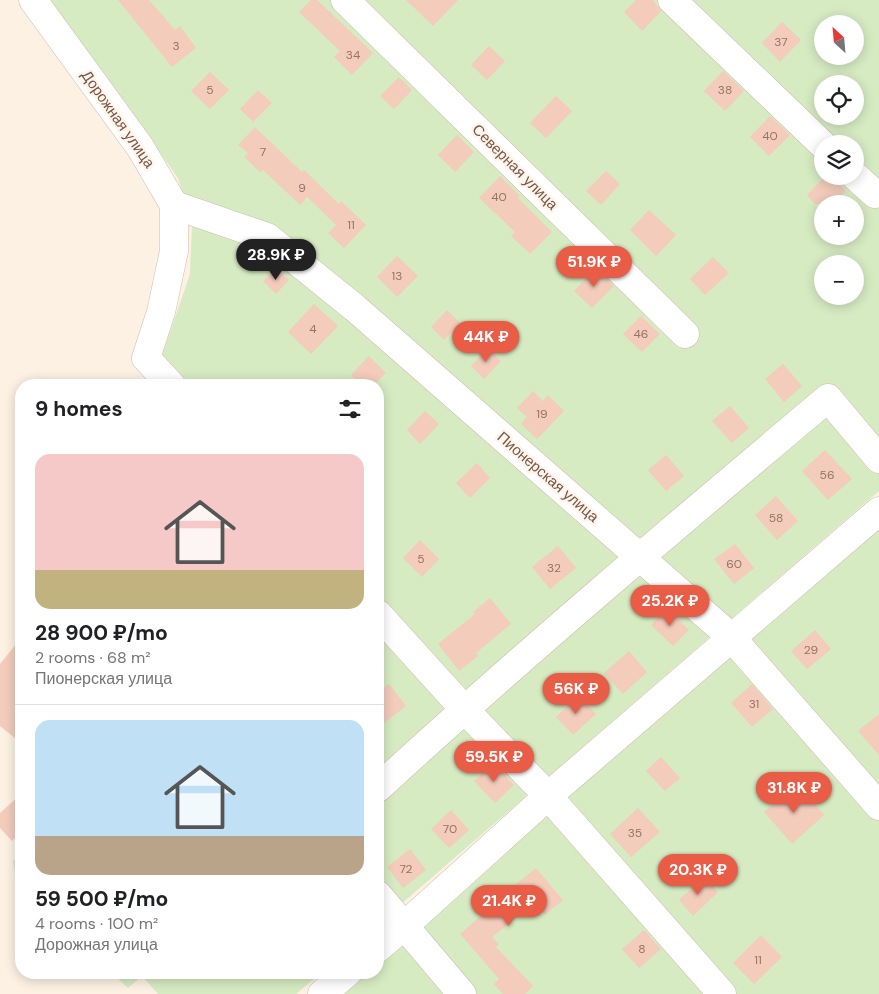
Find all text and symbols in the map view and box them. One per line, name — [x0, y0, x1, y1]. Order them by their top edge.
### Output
north arrow — [814, 15, 864, 65]
map controls — [814, 15, 864, 305]
house number: 37 — [774, 34, 788, 50]
house number: 3 — [172, 38, 180, 54]
house number: 34 — [346, 47, 360, 63]
street label: Дорожная улица — [77, 66, 160, 172]
button: locate — [814, 75, 864, 125]
house number: 5 — [206, 82, 214, 98]
house number: 38 — [718, 82, 732, 98]
street label: Северная улица — [468, 120, 563, 215]
house number: 40 — [762, 128, 778, 144]
button: layers — [814, 135, 864, 185]
house number: 7 — [260, 144, 266, 160]
house number: 9 — [298, 180, 306, 196]
house number: 40 — [491, 189, 507, 205]
button: + — [814, 195, 864, 245]
house number: 11 — [347, 217, 355, 233]
pin: 28.9K ₽ — [230, 238, 322, 281]
text: 28.9K ₽ — [247, 244, 305, 265]
pin: 51.9K ₽ — [548, 246, 640, 288]
text: 51.9K ₽ — [567, 251, 621, 272]
button: − — [814, 255, 864, 305]
house number: 13 — [392, 268, 402, 284]
pin: 44K ₽ — [451, 320, 521, 363]
house number: 4 — [309, 321, 317, 337]
text: 44K ₽ — [463, 326, 509, 347]
house number: 46 — [634, 326, 648, 342]
text: 9 homes — [35, 395, 123, 423]
icon: filters — [336, 395, 364, 423]
house number: 19 — [536, 406, 548, 422]
street label: Пионерская улица — [493, 427, 604, 527]
house number: 56 — [820, 467, 834, 483]
icon: home — [155, 487, 245, 577]
house number: 58 — [769, 510, 783, 526]
house number: 5 — [417, 551, 425, 567]
house number: 60 — [726, 556, 742, 572]
house number: 32 — [547, 560, 561, 576]
pin: 25.2K ₽ — [624, 584, 716, 627]
text: 25.2K ₽ — [641, 590, 699, 611]
text: 28 900 ₽/mo — [35, 619, 168, 647]
house number: 29 — [804, 642, 818, 658]
text: 2 rooms · 68 m² — [35, 647, 151, 668]
text: Пионерская улица — [35, 668, 172, 689]
pin: 56K ₽ — [541, 672, 611, 715]
text: 56K ₽ — [554, 678, 598, 699]
house number: 31 — [749, 696, 759, 712]
pin: 59.5K ₽ — [448, 740, 540, 783]
text: 59.5K ₽ — [465, 746, 523, 767]
icon: home — [155, 752, 245, 842]
pin: 31.8K ₽ — [748, 772, 840, 814]
text: 31.8K ₽ — [767, 777, 821, 798]
house number: 70 — [443, 821, 457, 837]
house number: 35 — [628, 825, 642, 841]
pin: 20.3K ₽ — [652, 854, 744, 896]
text: 20.3K ₽ — [669, 859, 727, 880]
house number: 72 — [399, 861, 413, 877]
pin: 21.4K ₽ — [463, 884, 555, 927]
text: 59 500 ₽/mo — [35, 885, 168, 913]
text: 21.4K ₽ — [482, 890, 536, 911]
text: 4 rooms · 100 m² — [35, 913, 158, 934]
text: Дорожная улица — [35, 934, 158, 955]
house number: 8 — [638, 941, 646, 957]
house number: 11 — [754, 952, 762, 968]

